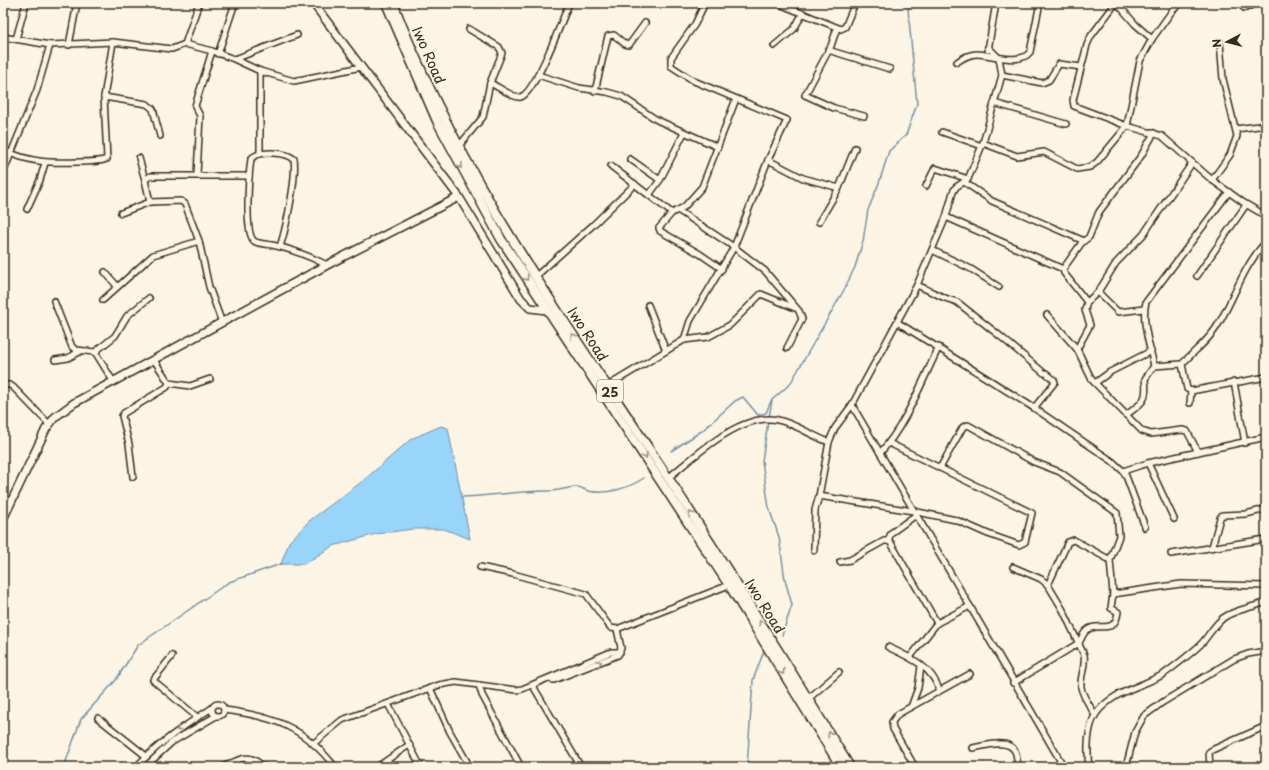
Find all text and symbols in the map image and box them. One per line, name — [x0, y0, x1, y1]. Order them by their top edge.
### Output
north arrow — [1207, 22, 1247, 62]
street label: Iwo Road — [407, 23, 451, 87]
text: N — [1208, 38, 1226, 49]
one-way arrow — [455, 162, 462, 169]
one-way arrow — [521, 274, 529, 281]
street label: Iwo Road — [563, 303, 613, 365]
one-way arrow — [571, 333, 578, 340]
road number: 25 — [597, 380, 623, 402]
one-way arrow — [640, 452, 647, 459]
one-way arrow — [689, 511, 696, 518]
street label: Iwo Road — [740, 574, 790, 638]
one-way arrow — [759, 621, 766, 628]
one-way arrow — [595, 660, 602, 668]
one-way arrow — [778, 667, 785, 674]
one-way arrow — [176, 724, 183, 732]
one-way arrow — [827, 731, 835, 738]

